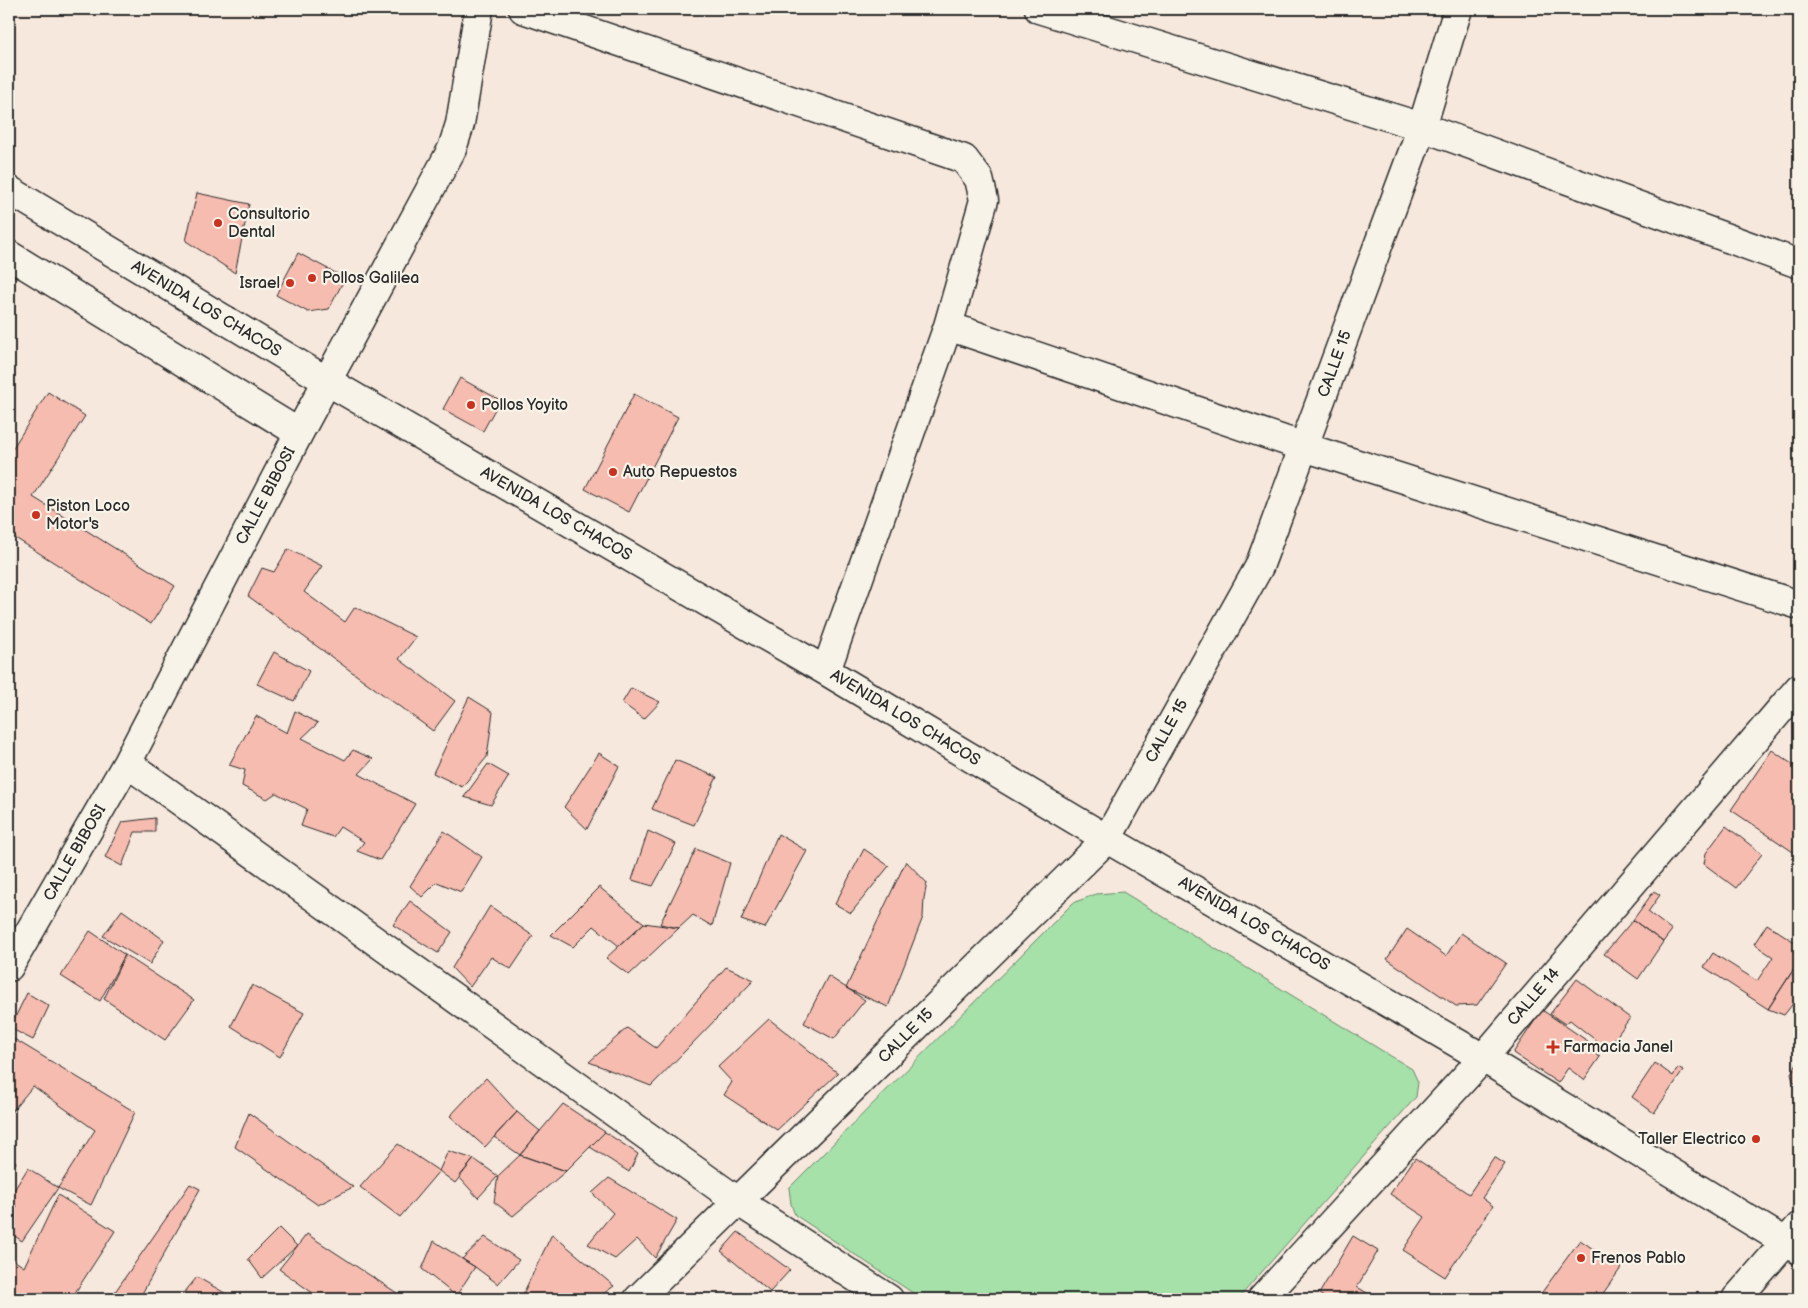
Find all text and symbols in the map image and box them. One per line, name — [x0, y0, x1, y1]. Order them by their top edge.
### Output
place label: Consultorio Dental — [228, 205, 310, 242]
marker: Consultorio Dental — [212, 217, 224, 229]
street label: AVENIDA LOS CHACOS — [128, 257, 284, 361]
place label: Pollos Galilea — [322, 269, 419, 288]
marker: Pollos Galilea — [306, 272, 318, 284]
place label: Israel — [240, 274, 280, 293]
marker: Israel — [284, 277, 296, 289]
street label: CALLE 15 — [1314, 328, 1356, 400]
place label: Pollos Yoyito — [481, 396, 568, 415]
marker: Pollos Yoyito — [465, 399, 477, 411]
street label: CALLE BIBOSI — [232, 444, 300, 548]
street label: AVENIDA LOS CHACOS — [477, 463, 635, 565]
place label: Auto Repuestos — [623, 463, 737, 482]
marker: Auto Repuestos — [607, 466, 619, 478]
place label: Piston Loco Motor's — [46, 497, 130, 534]
marker: Piston Loco Motor's — [30, 509, 42, 521]
street label: AVENIDA LOS CHACOS — [827, 666, 983, 770]
street label: CALLE 15 — [1142, 696, 1192, 766]
street label: CALLE BIBOSI — [40, 801, 110, 905]
street label: AVENIDA LOS CHACOS — [1175, 873, 1333, 975]
street label: CALLE 14 — [1504, 964, 1564, 1030]
street label: CALLE 15 — [875, 1005, 937, 1067]
place label: Farmacia Janel — [1563, 1038, 1673, 1057]
marker: Farmacia Janel — [1547, 1041, 1559, 1053]
place label: Taller Electrico — [1638, 1130, 1746, 1149]
marker: Taller Electrico — [1750, 1133, 1762, 1145]
place label: Frenos Pablo — [1591, 1249, 1686, 1268]
marker: Frenos Pablo — [1575, 1252, 1587, 1264]

